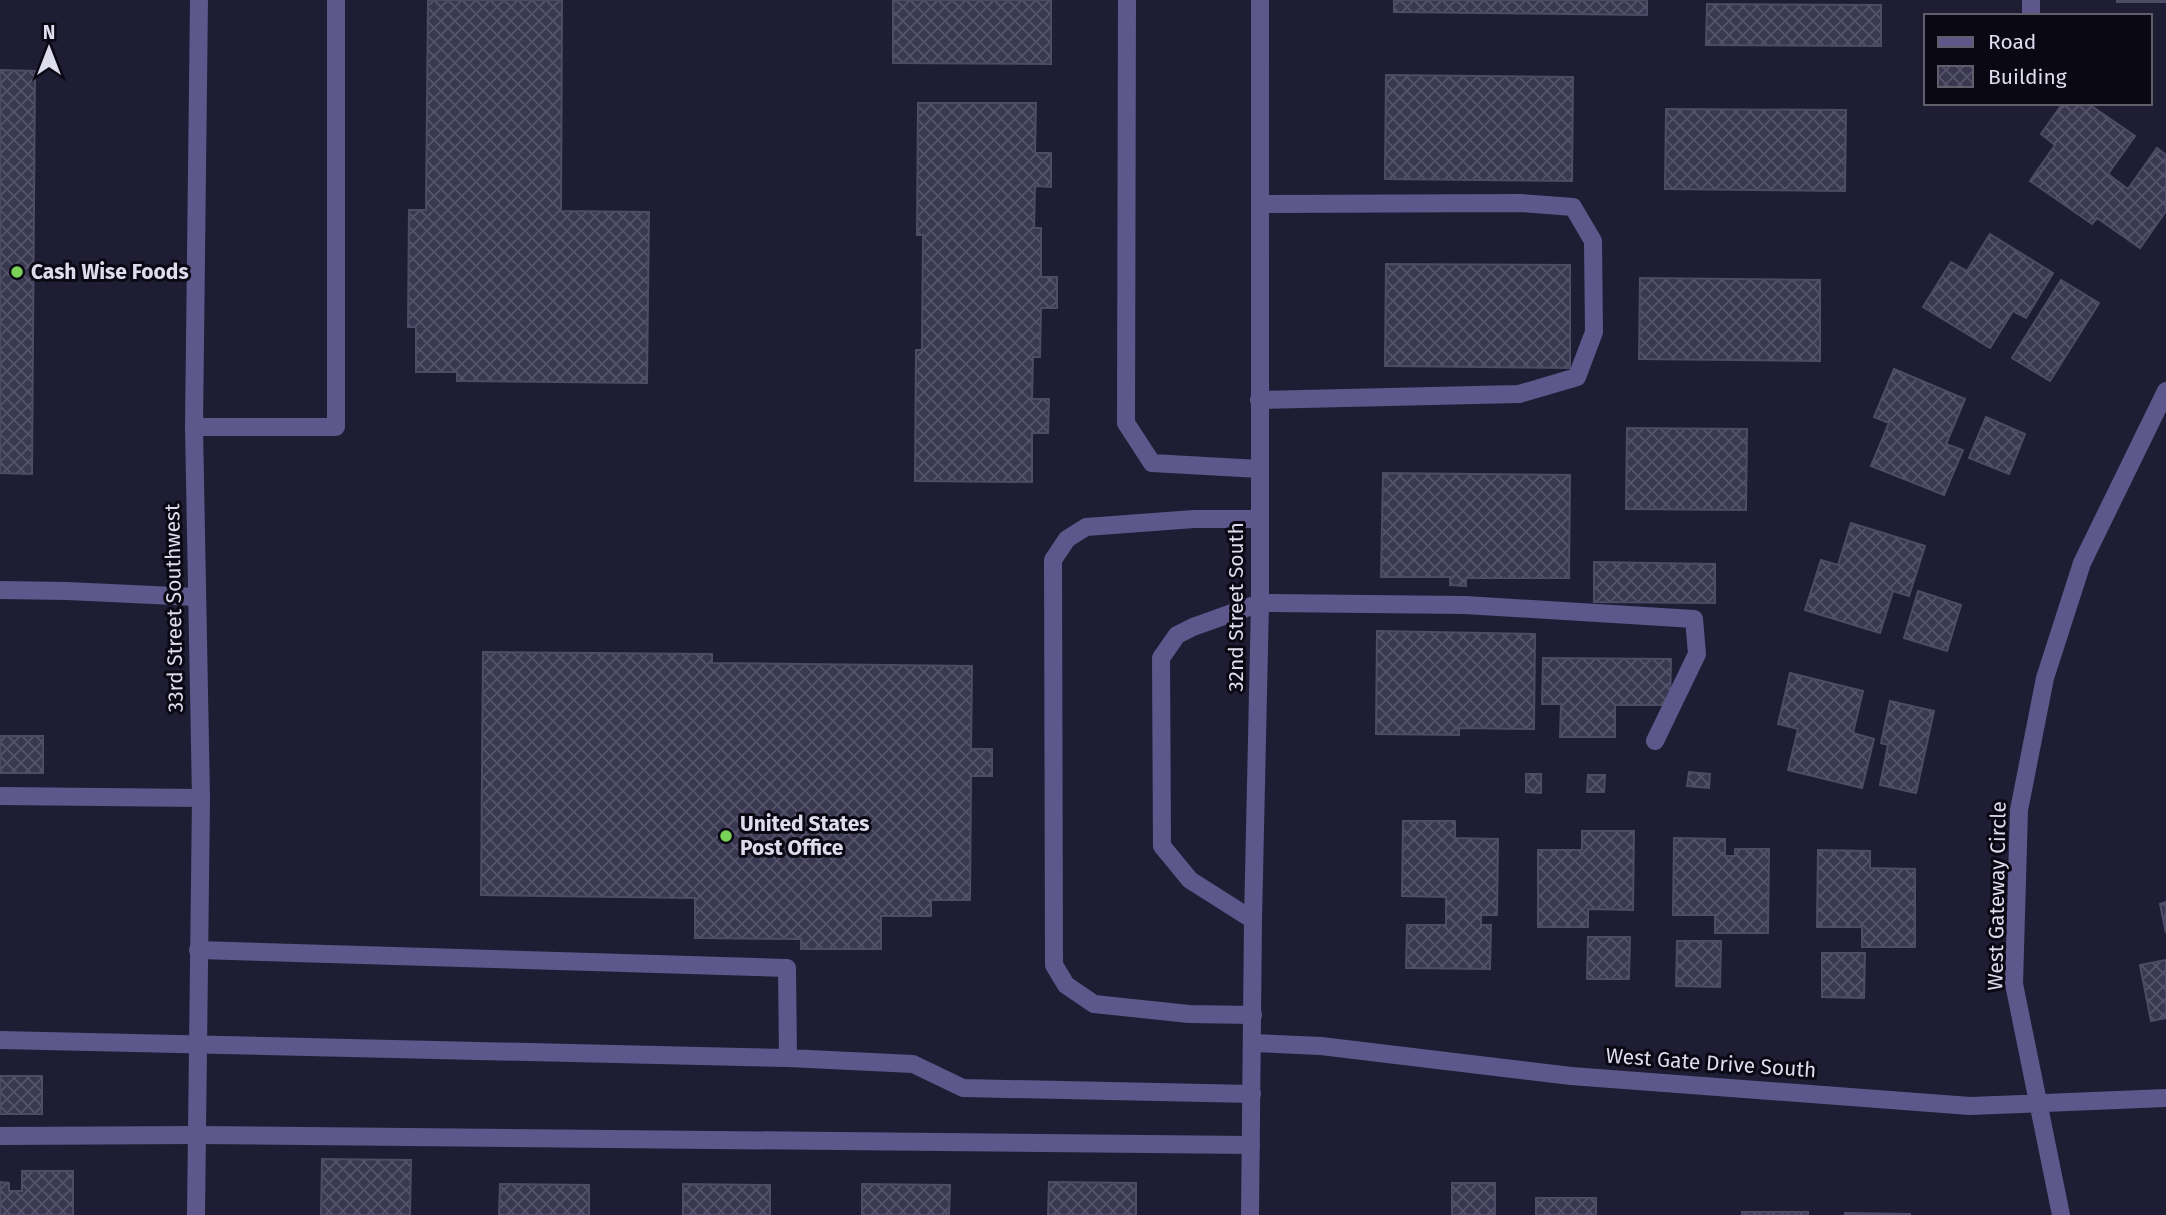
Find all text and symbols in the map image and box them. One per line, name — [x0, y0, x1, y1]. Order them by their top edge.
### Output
north arrow — [14, 14, 84, 84]
legend — [1924, 14, 2152, 105]
text: N — [43, 21, 55, 44]
text: Road — [1988, 29, 2036, 55]
text: Building — [1988, 64, 2067, 90]
place label: Cash Wise Foods — [31, 259, 189, 285]
marker: Cash Wise Foods — [9, 264, 25, 280]
street label: 33rd Street Southwest — [159, 503, 189, 713]
street label: 32nd Street South — [1223, 522, 1249, 692]
street label: West Gateway Circle — [1982, 801, 2012, 991]
place label: United States Post Office — [740, 811, 869, 861]
marker: United States Post Office — [718, 828, 734, 844]
street label: West Gate Drive South — [1605, 1043, 1817, 1083]

